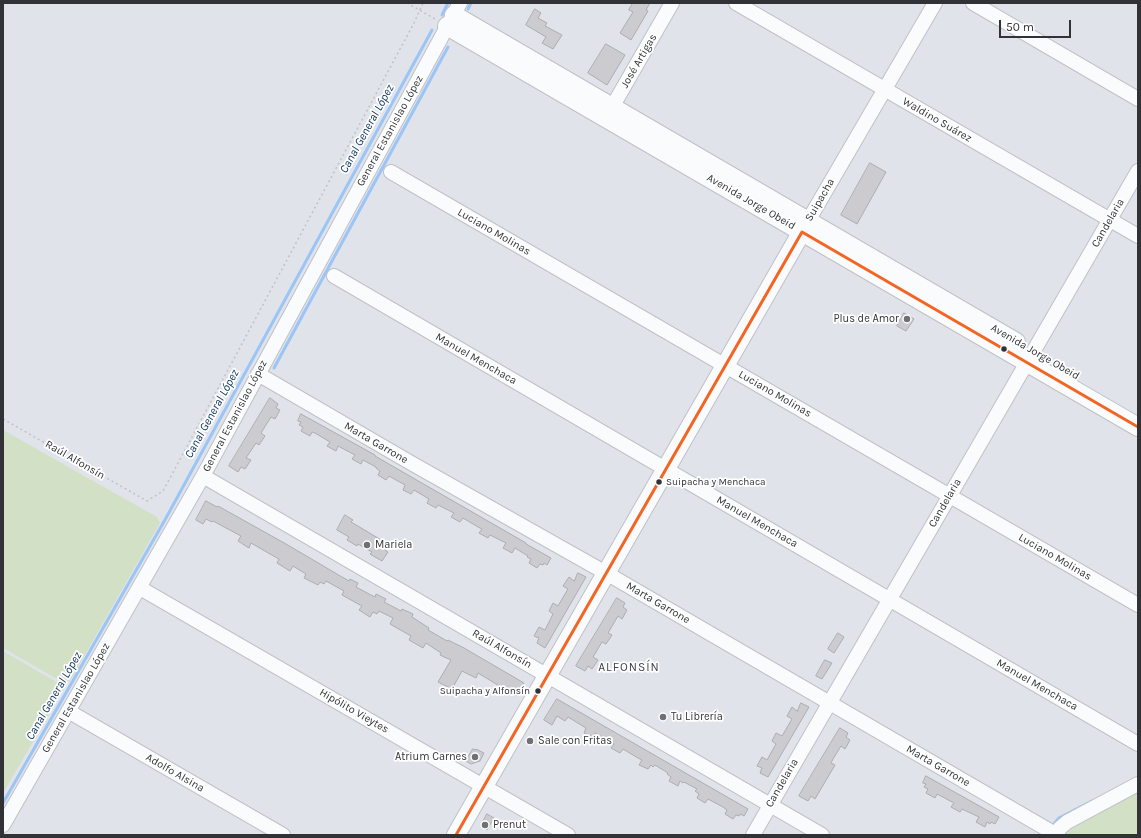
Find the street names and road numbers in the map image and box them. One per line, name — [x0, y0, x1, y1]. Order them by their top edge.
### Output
street label: José Artigas — [618, 32, 660, 90]
street label: General Estanislao López — [354, 73, 426, 189]
street label: Waldino Suárez — [900, 95, 974, 145]
street label: Avenida Jorge Obeid — [704, 171, 798, 233]
street label: Suipacha — [802, 176, 838, 224]
street label: Candelaria — [1089, 196, 1127, 250]
street label: Luciano Molinas — [455, 206, 533, 258]
street label: Avenida Jorge Obeid — [988, 321, 1082, 383]
street label: Manuel Menchaca — [433, 330, 519, 388]
street label: General Estanislao López — [200, 358, 270, 474]
street label: Luciano Molinas — [736, 368, 814, 420]
street label: Marta Garrone — [342, 419, 410, 467]
street label: Raúl Alfonsín — [43, 438, 107, 482]
street label: Candelaria — [926, 476, 964, 530]
street label: Manuel Menchaca — [714, 493, 800, 551]
street label: Luciano Molinas — [1016, 531, 1094, 583]
street label: Marta Garrone — [624, 579, 692, 627]
street label: Raúl Alfonsín — [470, 627, 534, 671]
street label: General Estanislao López — [39, 641, 113, 755]
street label: Manuel Menchaca — [994, 656, 1080, 714]
street label: Hipólito Vieytes — [317, 686, 391, 736]
street label: Marta Garrone — [904, 742, 972, 790]
street label: Adolfo Alsina — [143, 751, 207, 795]
street label: Candelaria — [763, 756, 801, 810]

